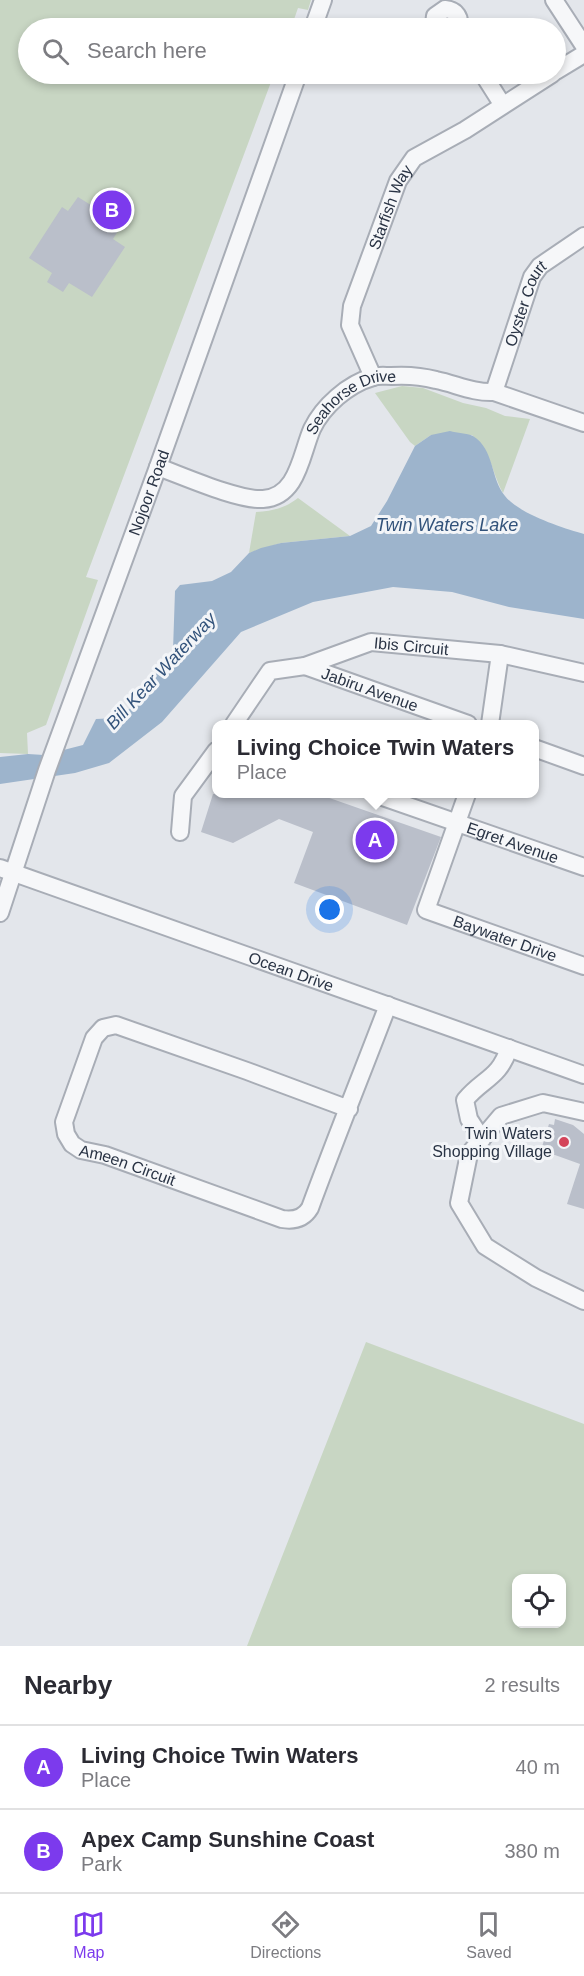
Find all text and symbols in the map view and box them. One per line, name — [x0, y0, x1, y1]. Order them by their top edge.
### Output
search box — [18, 18, 566, 84]
icon: search — [39, 35, 72, 68]
text: Search here — [87, 38, 207, 63]
street label: Starfish Way — [365, 161, 415, 252]
pin: B — [92, 188, 132, 232]
street label: Oyster Court — [501, 256, 549, 348]
street label: Seahorse Drive — [302, 367, 397, 437]
street label: Nojoor Road — [125, 447, 172, 538]
water label: Twin Waters Lake — [376, 515, 518, 535]
water label: Bill Kear Waterway — [102, 608, 221, 733]
street label: Ibis Circuit — [373, 634, 450, 658]
street label: Jabiru Avenue — [319, 664, 421, 714]
popup — [212, 720, 539, 798]
text: Living Choice Twin Waters — [237, 735, 514, 760]
text: Place — [237, 761, 287, 783]
pin: A — [356, 818, 394, 862]
street label: Egret Avenue — [465, 819, 561, 866]
your location — [315, 895, 344, 924]
street label: Baywater Drive — [451, 912, 559, 964]
street label: Ocean Drive — [246, 948, 336, 994]
place label: Twin Waters Shopping Village — [432, 1125, 552, 1160]
marker: Twin Waters Shopping Village — [557, 1135, 571, 1149]
street label: Ameen Circuit — [78, 1141, 178, 1188]
map controls — [512, 1574, 566, 1628]
button: locate — [512, 1574, 566, 1628]
text: Nearby — [24, 1670, 112, 1700]
text: 2 results — [484, 1674, 560, 1696]
text: Living Choice Twin Waters — [81, 1743, 358, 1768]
text: A — [36, 1756, 51, 1778]
text: 40 m — [516, 1756, 560, 1778]
text: Place — [81, 1769, 131, 1791]
text: Apex Camp Sunshine Coast — [81, 1827, 374, 1852]
text: B — [36, 1840, 51, 1862]
text: 380 m — [504, 1840, 560, 1862]
text: Park — [81, 1853, 122, 1875]
tab: Map — [72, 1908, 105, 1962]
tab: Directions — [250, 1908, 321, 1962]
tab: Saved — [466, 1908, 512, 1962]

